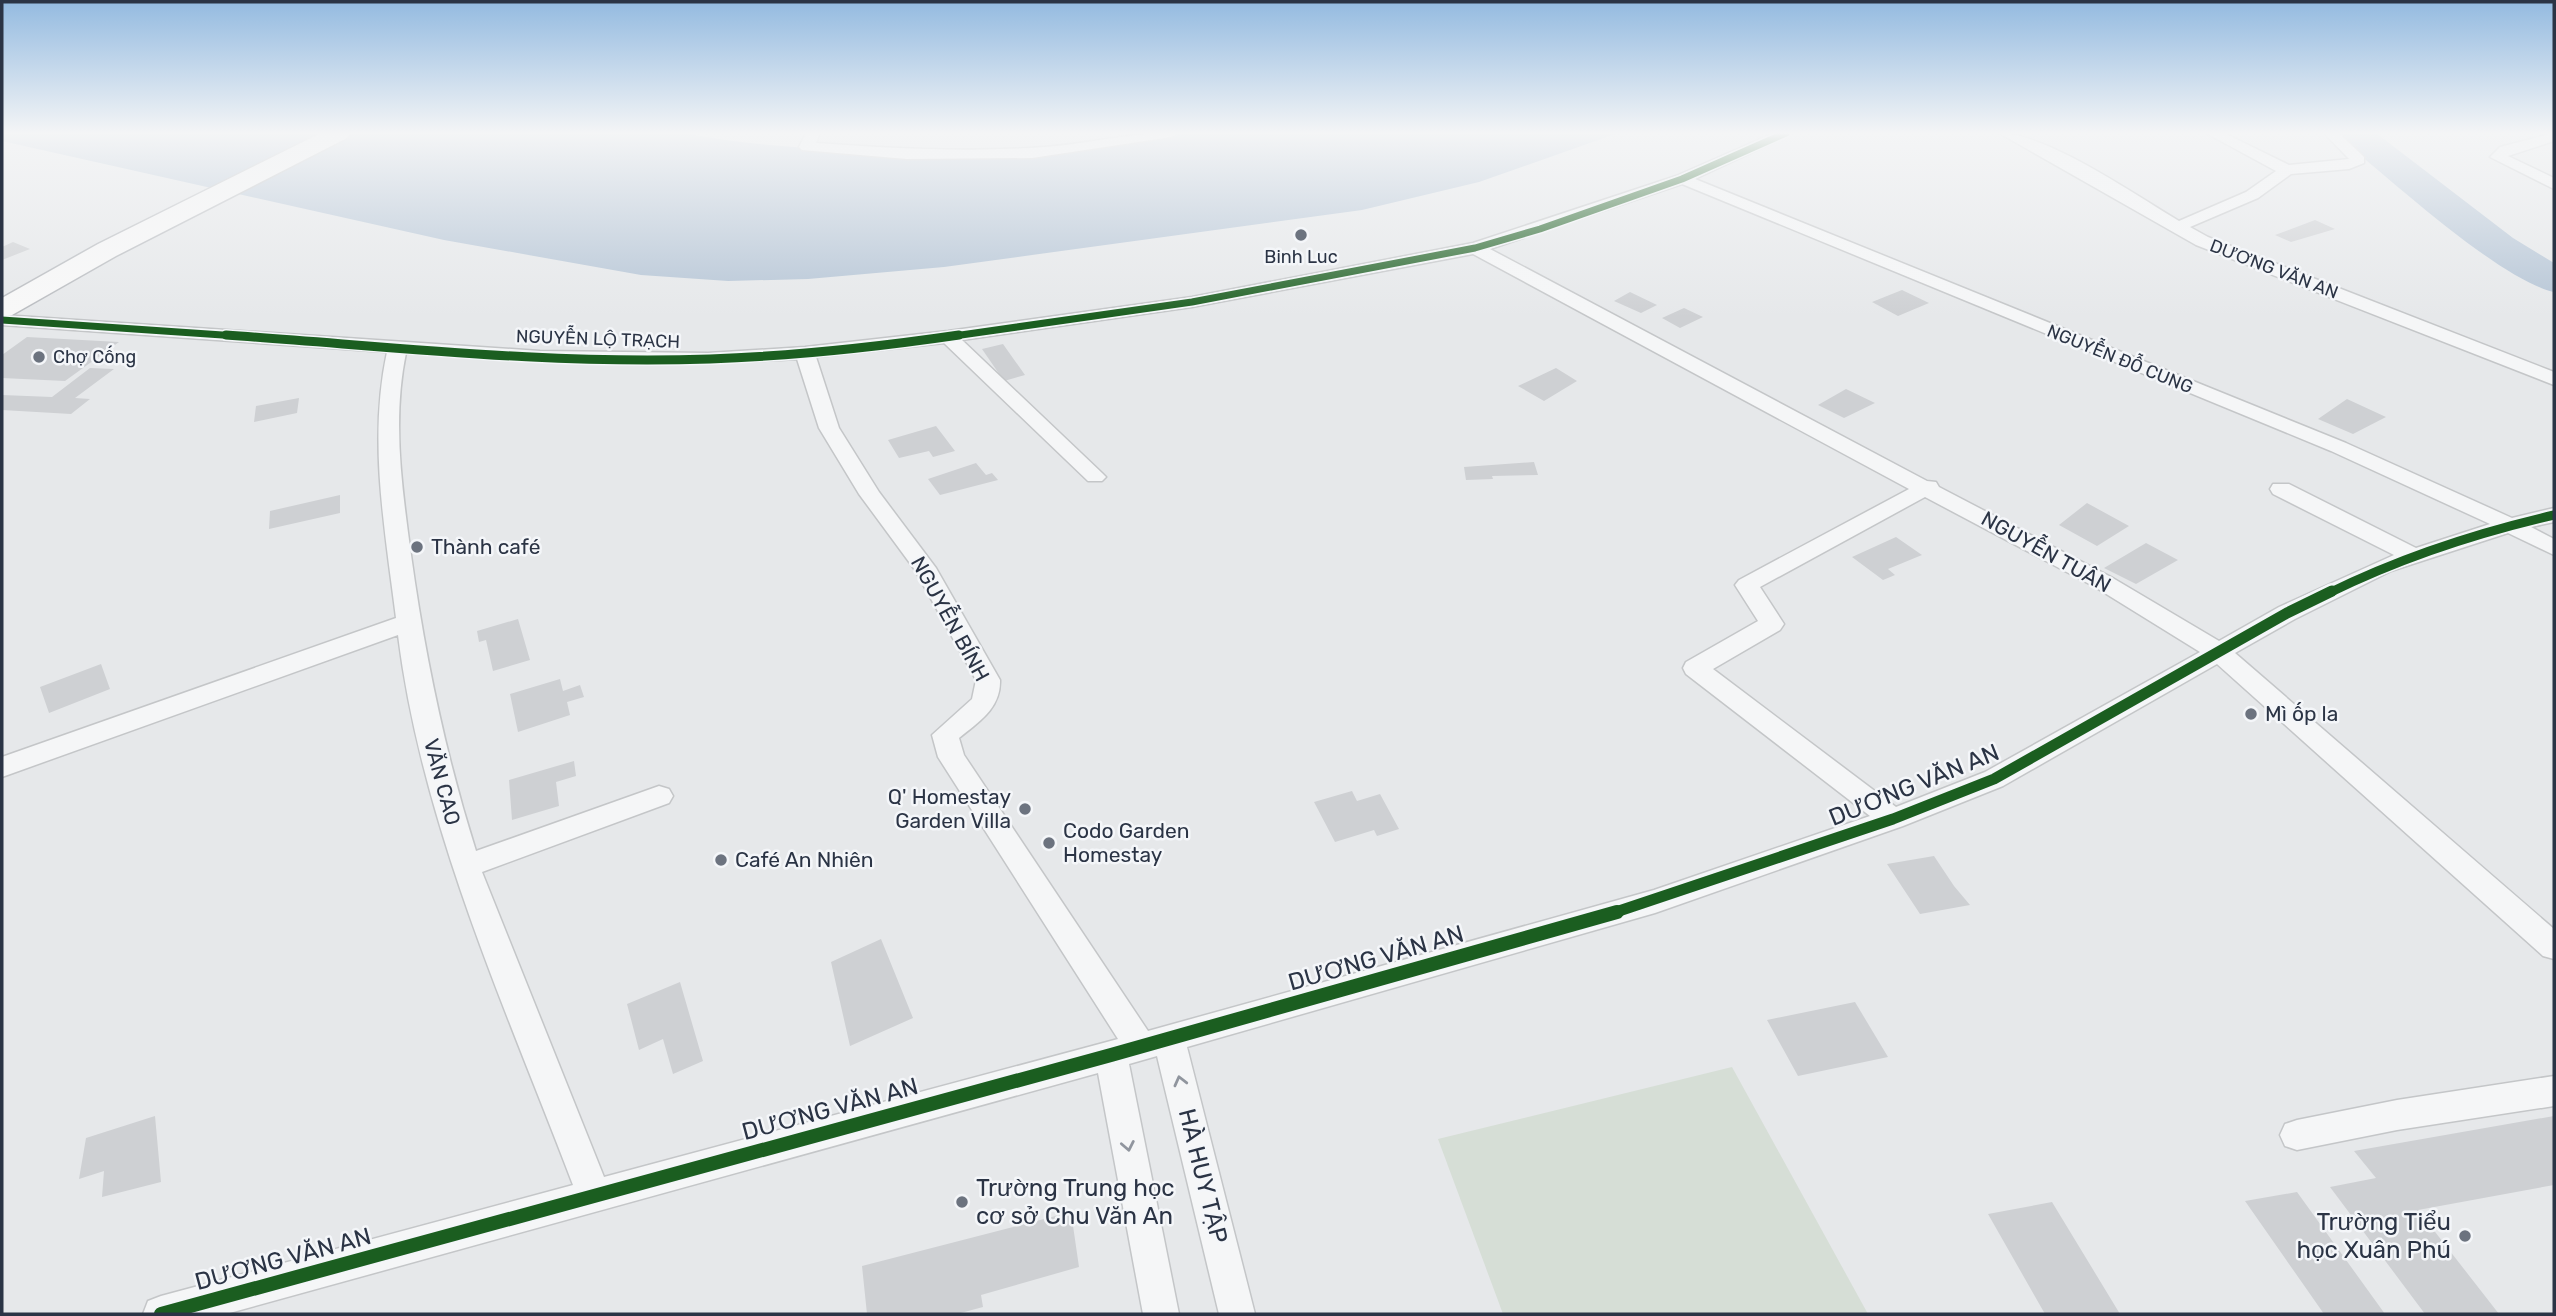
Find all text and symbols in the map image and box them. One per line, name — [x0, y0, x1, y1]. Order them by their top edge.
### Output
marker: Binh Luc — [1293, 227, 1309, 243]
street label: DƯƠNG VĂN AN — [2207, 234, 2341, 304]
place label: Binh Luc — [1264, 246, 1338, 268]
street label: NGUYỄN ĐỖ CUNG — [2044, 317, 2197, 398]
street label: NGUYỄN LỘ TRẠCH — [516, 322, 680, 353]
place label: Chợ Cống — [53, 345, 136, 368]
marker: Chợ Cống — [31, 349, 47, 365]
street label: NGUYỄN TUÂN — [1977, 503, 2117, 598]
place label: Thành café — [431, 534, 541, 559]
marker: Thành café — [409, 539, 425, 555]
street label: NGUYỄN BÍNH — [906, 550, 998, 686]
place label: Mì ốp la — [2265, 701, 2338, 726]
marker: Mì ốp la — [2243, 706, 2259, 722]
street label: VĂN CAO — [419, 736, 466, 828]
street label: DƯƠNG VĂN AN — [1825, 738, 2003, 832]
place label: Q' Homestay Garden Villa — [888, 784, 1011, 833]
marker: Q' Homestay Garden Villa — [1017, 801, 1033, 817]
place label: Codo Garden Homestay — [1063, 818, 1189, 867]
marker: Codo Garden Homestay — [1041, 835, 1057, 851]
place label: Café An Nhiên — [735, 847, 874, 872]
marker: Café An Nhiên — [713, 852, 729, 868]
street label: DƯƠNG VĂN AN — [1285, 920, 1467, 996]
street label: DƯƠNG VĂN AN — [739, 1072, 921, 1146]
one-way arrow — [1174, 1076, 1188, 1088]
street label: HÀ HUY TẬP — [1173, 1106, 1233, 1246]
one-way arrow — [1120, 1140, 1135, 1152]
place label: Trường Trung học cơ sở Chu Văn An — [976, 1174, 1175, 1230]
marker: Trường Trung học cơ sở Chu Văn An — [954, 1194, 970, 1210]
place label: Trường Tiểu học Xuân Phú — [2297, 1208, 2451, 1264]
street label: DƯƠNG VĂN AN — [192, 1222, 374, 1296]
marker: Trường Tiểu học Xuân Phú — [2457, 1228, 2473, 1244]

